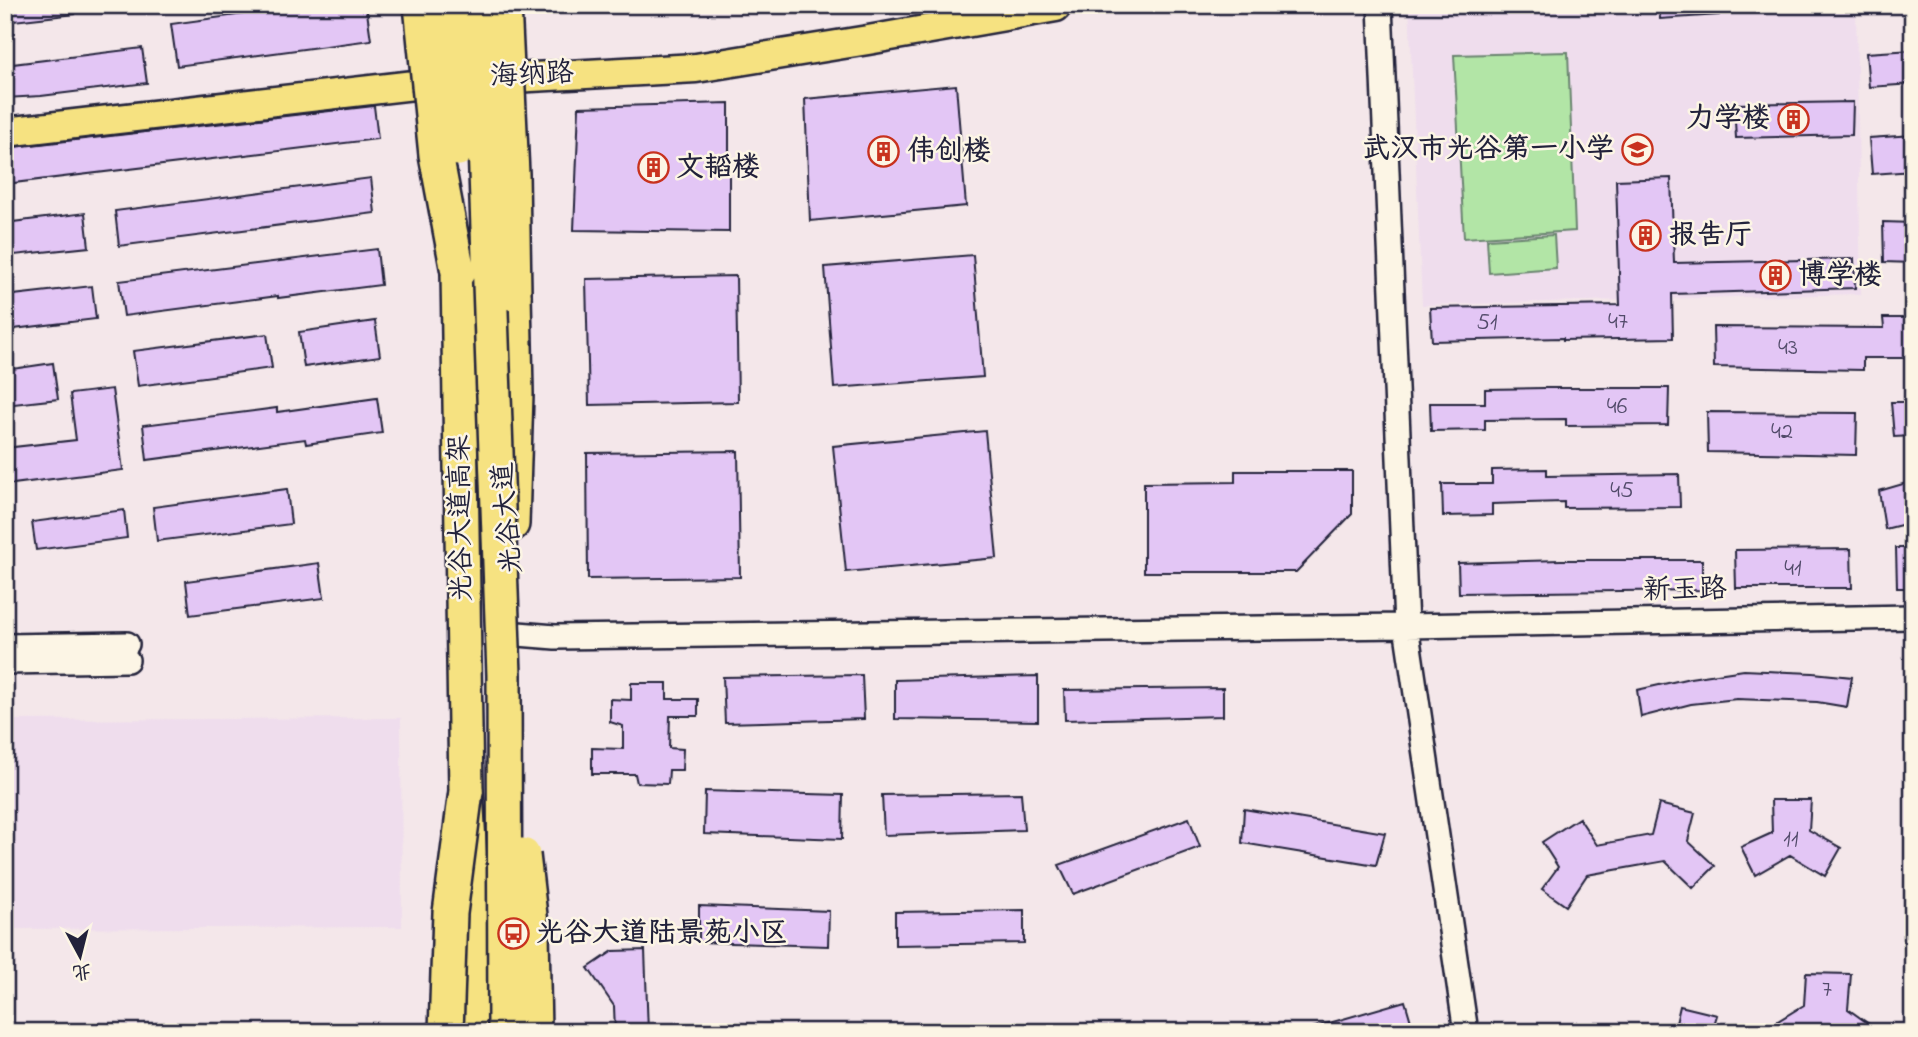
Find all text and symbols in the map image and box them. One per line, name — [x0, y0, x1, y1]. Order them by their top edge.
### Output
street label: 海纳路 — [489, 53, 575, 99]
place label: 力学楼 — [1686, 99, 1770, 140]
building icon: 力学楼 — [1776, 102, 1810, 136]
place label: 武汉市光谷第一小学 — [1362, 130, 1614, 171]
place label: 伟创楼 — [907, 132, 991, 173]
school or university icon: 武汉市光谷第一小学 — [1620, 133, 1654, 167]
building icon: 伟创楼 — [867, 135, 901, 169]
place label: 文韬楼 — [676, 148, 760, 189]
building icon: 文韬楼 — [636, 151, 670, 185]
place label: 报告厅 — [1669, 216, 1753, 257]
building icon: 报告厅 — [1629, 219, 1663, 253]
place label: 博学楼 — [1798, 256, 1882, 297]
building icon: 博学楼 — [1758, 259, 1792, 293]
house number: 47 — [1608, 305, 1628, 340]
house number: 51 — [1476, 306, 1498, 341]
house number: 43 — [1778, 331, 1798, 366]
house number: 46 — [1607, 390, 1628, 425]
house number: 42 — [1771, 415, 1793, 450]
street label: 光谷大道高架 — [440, 434, 484, 602]
street label: 光谷大道 — [484, 460, 534, 576]
house number: 45 — [1610, 474, 1634, 509]
house number: 41 — [1784, 552, 1802, 587]
street label: 新玉路 — [1643, 570, 1727, 612]
house number: 11 — [1783, 823, 1799, 858]
place label: 光谷大道陆景苑小区 — [536, 914, 788, 955]
bus stop icon: 光谷大道陆景苑小区 — [496, 917, 530, 951]
north arrow — [46, 922, 116, 992]
text: 北 — [71, 956, 93, 985]
house number: 7 — [1822, 973, 1832, 1008]

